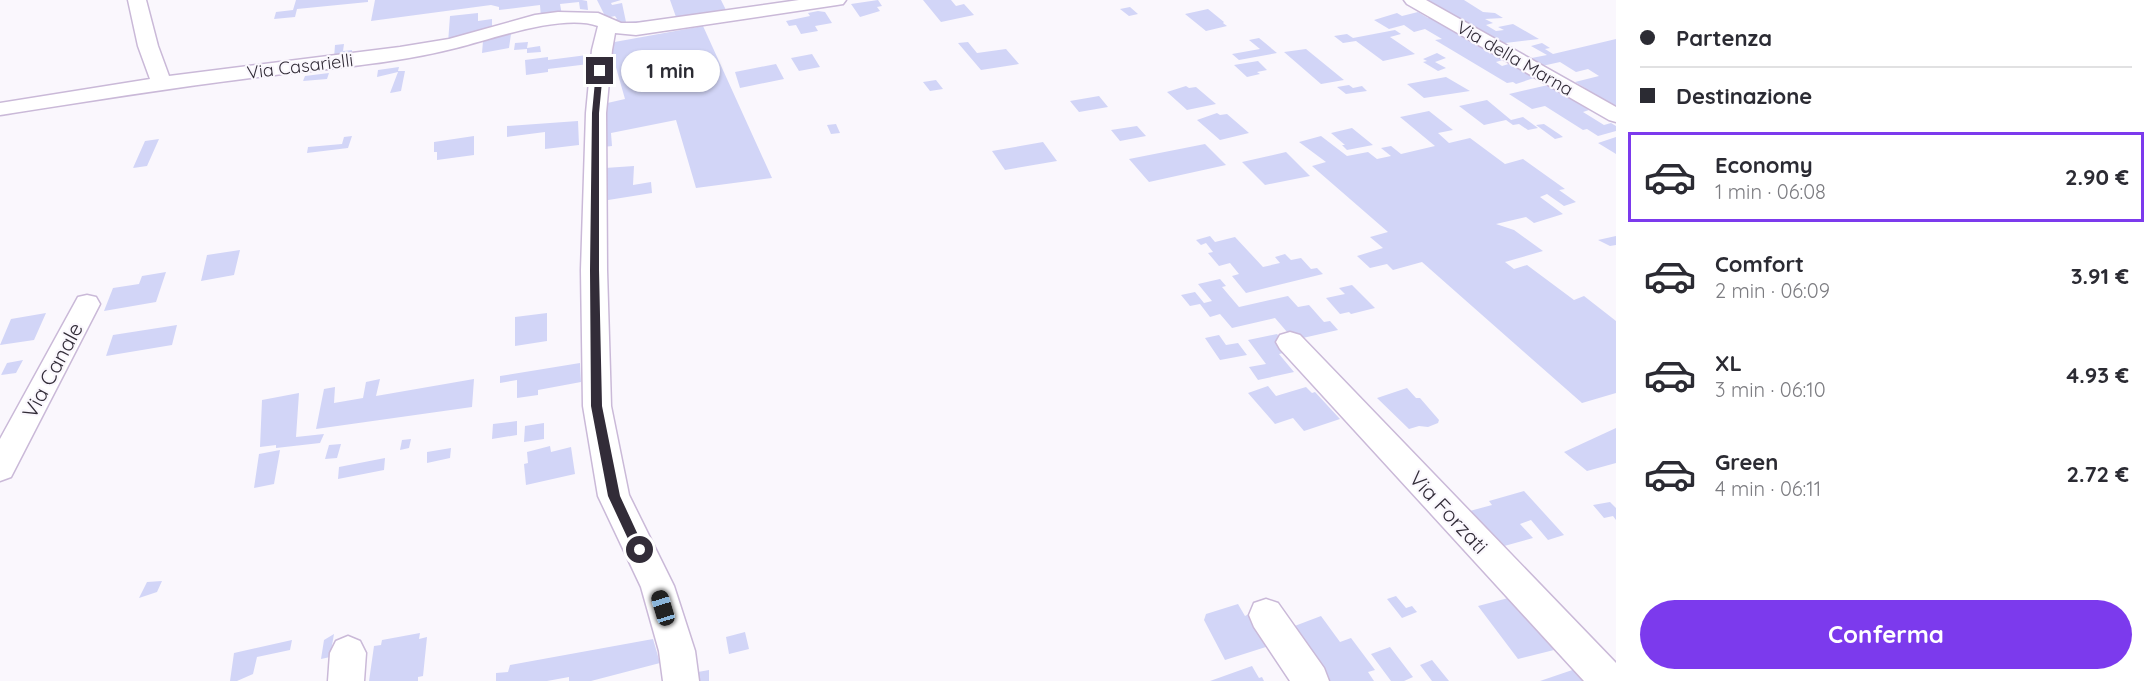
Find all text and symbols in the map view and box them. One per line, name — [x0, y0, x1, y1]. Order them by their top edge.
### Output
street label: Via della Marna — [1453, 15, 1577, 101]
text: Partenza — [1676, 24, 1772, 52]
street label: Via Casarielli — [246, 48, 354, 84]
callout: 1 min — [621, 50, 720, 92]
route end — [586, 57, 613, 84]
text: 1 min — [646, 58, 695, 83]
text: Destinazione — [1676, 82, 1812, 110]
icon: car — [1643, 150, 1697, 204]
text: Economy — [1715, 151, 1813, 179]
text: 2.90 € — [2065, 163, 2129, 191]
text: 1 min · 06:08 — [1715, 179, 1826, 204]
icon: car — [1643, 249, 1697, 303]
text: Comfort — [1715, 250, 1804, 278]
text: 3.91 € — [2071, 262, 2129, 290]
text: 2 min · 06:09 — [1715, 278, 1830, 303]
street label: Via Canale — [16, 318, 88, 422]
icon: car — [1643, 348, 1697, 402]
text: XL — [1715, 349, 1742, 377]
text: 4.93 € — [2066, 361, 2129, 389]
text: 3 min · 06:10 — [1715, 377, 1826, 402]
icon: car — [1643, 447, 1697, 501]
text: Green — [1715, 448, 1778, 476]
text: 2.72 € — [2066, 460, 2129, 488]
street label: Via Forzati — [1404, 465, 1494, 559]
text: 4 min · 06:11 — [1715, 476, 1821, 501]
route start — [626, 536, 653, 563]
car — [649, 588, 677, 628]
button: Conferma — [1640, 600, 2132, 669]

